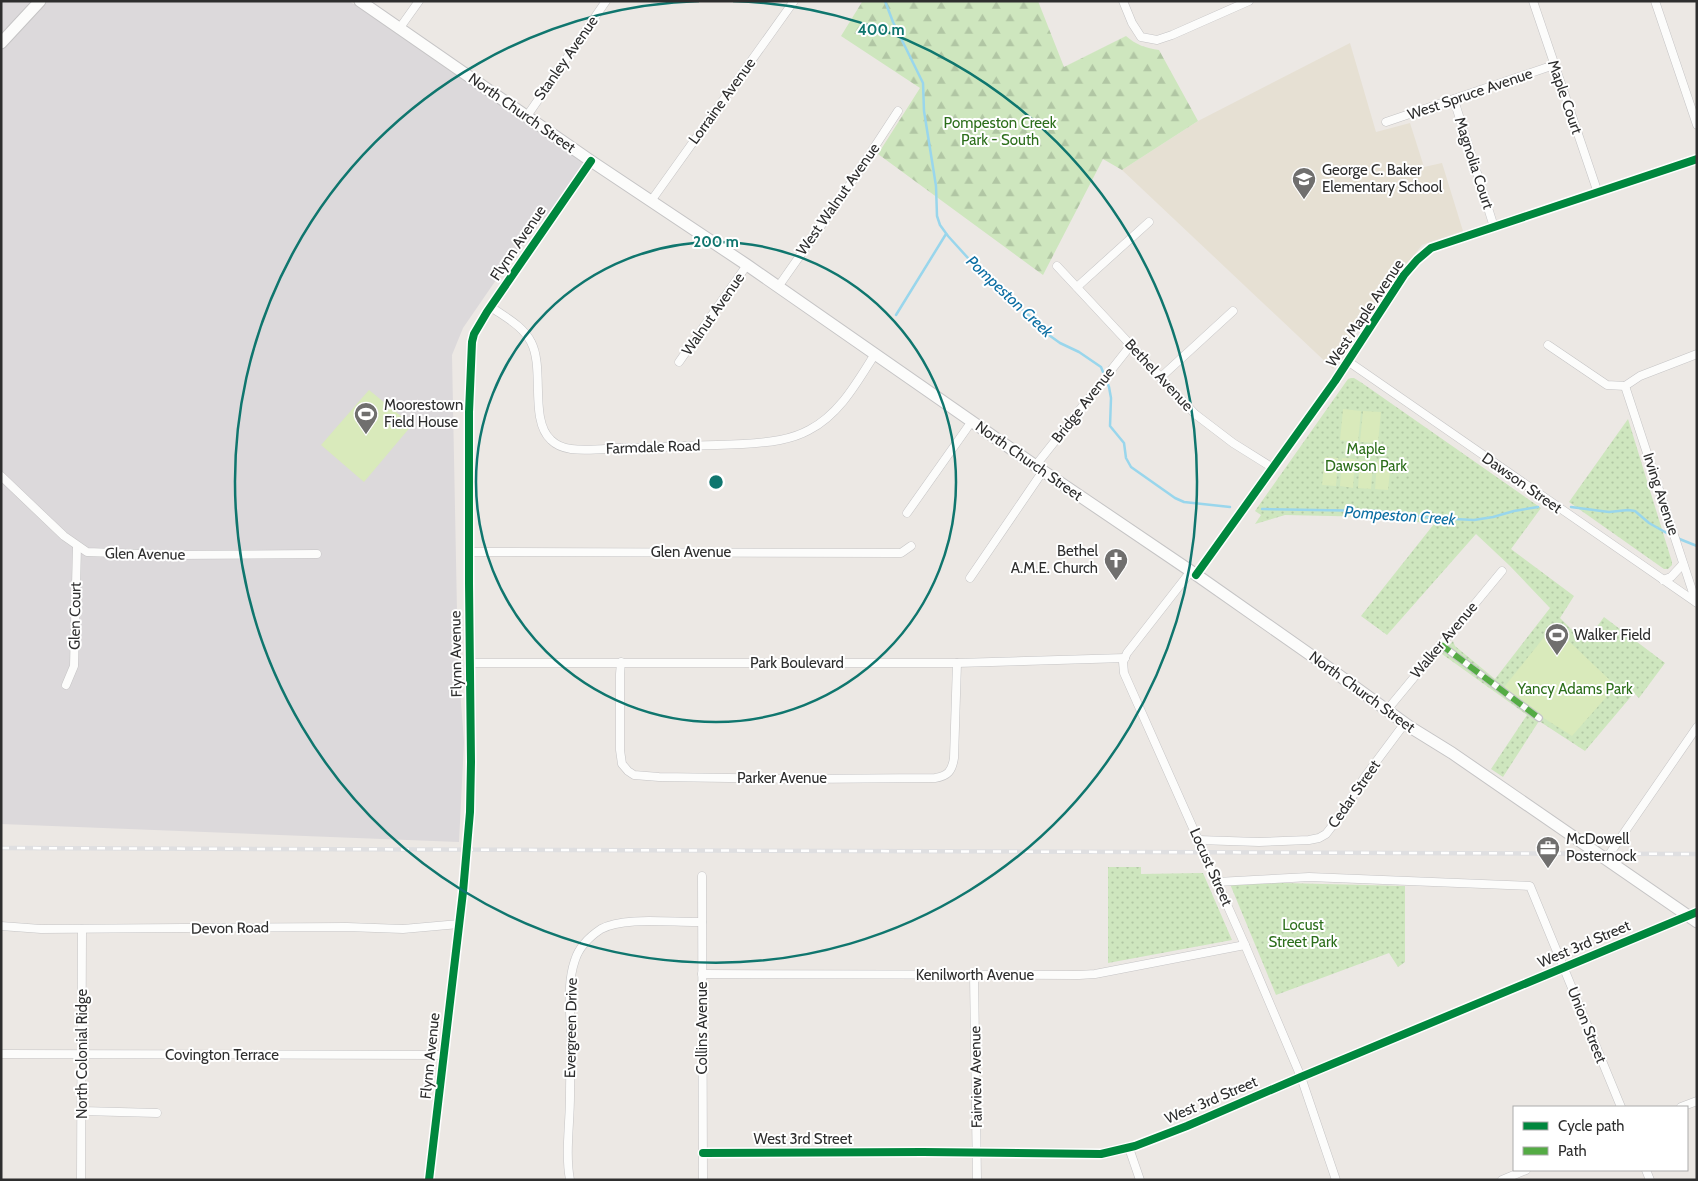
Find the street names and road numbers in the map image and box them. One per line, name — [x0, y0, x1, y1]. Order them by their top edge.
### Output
street label: Stanley Avenue — [530, 12, 602, 104]
street label: Lorraine Avenue — [685, 54, 760, 148]
street label: Maple Court — [1544, 58, 1586, 136]
street label: West Spruce Avenue — [1405, 64, 1535, 124]
street label: North Church Street — [465, 69, 579, 157]
street label: Magnolia Court — [1451, 115, 1497, 211]
street label: West Walnut Avenue — [793, 139, 884, 258]
street label: Flynn Avenue — [486, 202, 550, 284]
street label: West Maple Avenue — [1322, 256, 1408, 370]
street label: Walnut Avenue — [678, 269, 748, 359]
street label: Bethel Avenue — [1121, 335, 1197, 415]
street label: Bridge Avenue — [1048, 363, 1118, 446]
street label: North Church Street — [972, 417, 1086, 505]
street label: Farmdale Road — [605, 436, 701, 458]
street label: Dawson Street — [1479, 449, 1565, 517]
street label: Irving Avenue — [1639, 450, 1683, 538]
street label: Glen Avenue — [651, 543, 732, 561]
street label: Glen Avenue — [105, 544, 186, 564]
street label: Glen Court — [65, 582, 85, 650]
street label: Walker Avenue — [1407, 598, 1481, 682]
street label: Flynn Avenue — [446, 610, 466, 697]
street label: North Church Street — [1306, 648, 1418, 736]
street label: Park Boulevard — [750, 654, 844, 672]
street label: Cedar Street — [1324, 757, 1384, 831]
street label: Parker Avenue — [737, 769, 827, 787]
street label: Locust Street — [1186, 825, 1236, 909]
street label: West 3rd Street — [1535, 916, 1633, 972]
street label: Devon Road — [191, 918, 269, 938]
street label: Kenilworth Avenue — [916, 966, 1035, 984]
street label: Evergreen Drive — [561, 977, 581, 1078]
street label: Collins Avenue — [693, 981, 711, 1075]
street label: Union Street — [1564, 984, 1610, 1066]
street label: North Colonial Ridge — [73, 989, 91, 1119]
street label: Flynn Avenue — [417, 1012, 444, 1100]
street label: Fairview Avenue — [966, 1025, 986, 1128]
street label: Covington Terrace — [165, 1046, 279, 1064]
street label: West 3rd Street — [1162, 1072, 1260, 1128]
street label: West 3rd Street — [754, 1130, 852, 1148]

